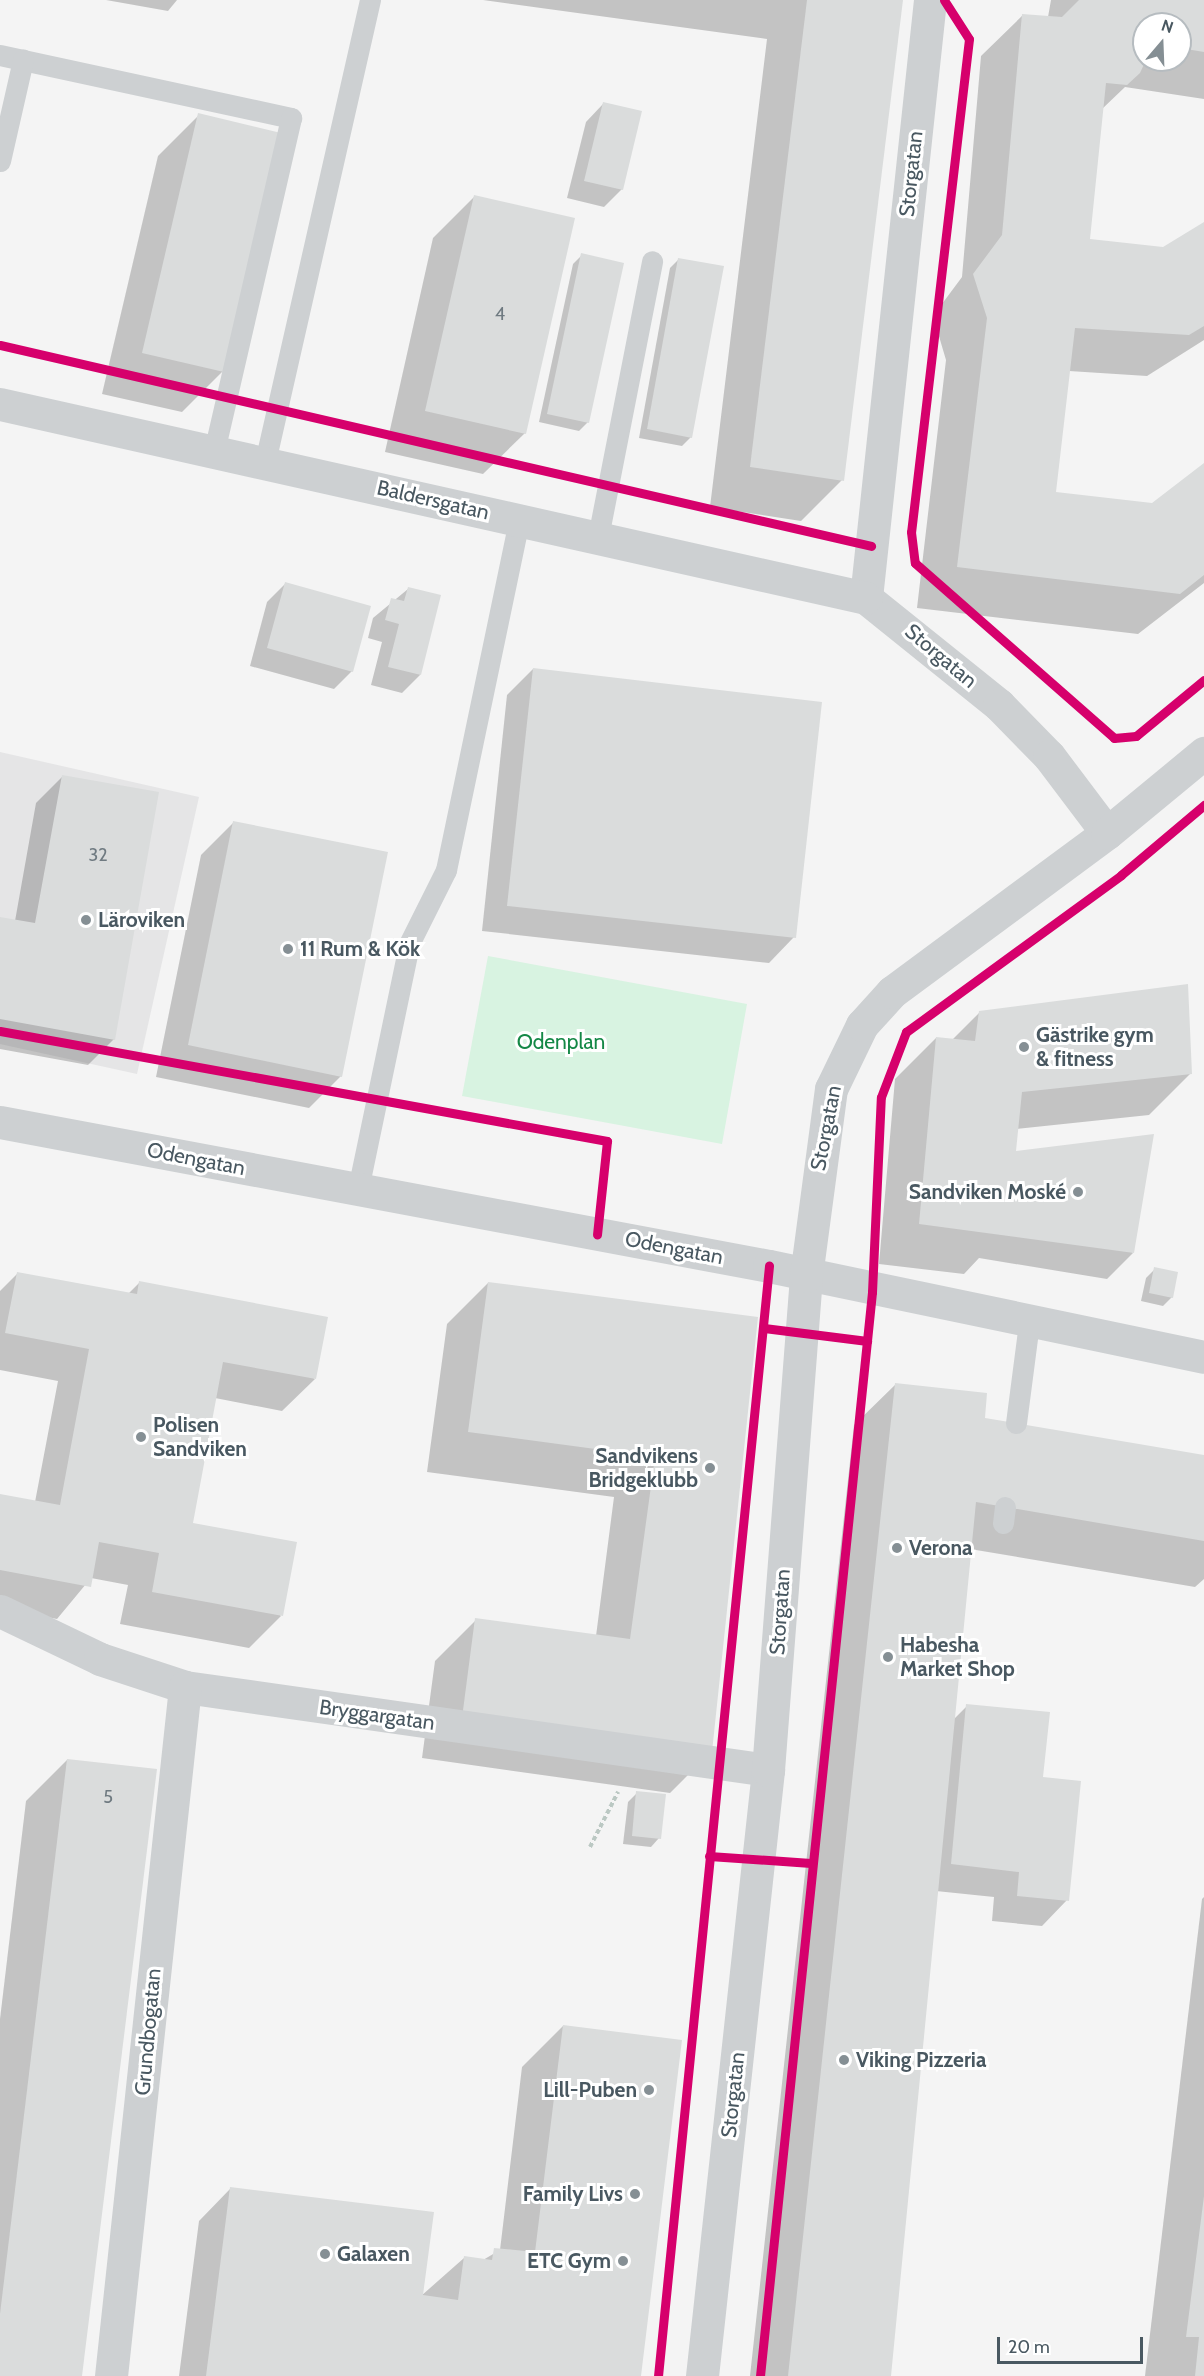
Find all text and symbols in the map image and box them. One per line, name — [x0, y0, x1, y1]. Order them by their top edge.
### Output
north arrow — [1132, 12, 1192, 72]
text: N — [1159, 16, 1176, 37]
street label: Storgatan — [894, 130, 928, 218]
house number: 4 — [495, 303, 505, 325]
street label: Baldersgatan — [374, 475, 492, 525]
street label: Storgatan — [900, 619, 982, 693]
house number: 32 — [88, 844, 108, 866]
place label: Läroviken — [98, 907, 185, 933]
marker: Läroviken — [79, 913, 93, 927]
place label: 11 Rum & Kök — [300, 936, 420, 962]
marker: 11 Rum & Kök — [281, 942, 295, 956]
place label: Gästrike gym & fitness — [1036, 1022, 1154, 1072]
park label: Odenplan — [517, 1029, 605, 1055]
marker: Gästrike gym & fitness — [1017, 1040, 1031, 1054]
street label: Storgatan — [805, 1083, 847, 1173]
street label: Odengatan — [145, 1137, 247, 1181]
place label: Sandviken Moské — [909, 1179, 1066, 1205]
marker: Sandviken Moské — [1071, 1185, 1085, 1199]
street label: Odengatan — [623, 1226, 725, 1270]
place label: Polisen Sandviken — [153, 1412, 247, 1462]
marker: Polisen Sandviken — [134, 1430, 148, 1444]
place label: Sandvikens Bridgeklubb — [589, 1443, 698, 1493]
marker: Sandvikens Bridgeklubb — [703, 1461, 717, 1475]
place label: Verona — [909, 1535, 973, 1561]
marker: Verona — [890, 1541, 904, 1555]
street label: Storgatan — [764, 1568, 796, 1656]
place label: Habesha Market Shop — [900, 1632, 1015, 1682]
marker: Habesha Market Shop — [881, 1650, 895, 1664]
street label: Bryggargatan — [318, 1694, 436, 1736]
house number: 5 — [103, 1786, 113, 1808]
street label: Grundbogatan — [130, 1967, 166, 2097]
place label: Viking Pizzeria — [856, 2047, 986, 2073]
street label: Storgatan — [716, 2051, 750, 2139]
marker: Viking Pizzeria — [837, 2053, 851, 2067]
place label: Lill-Puben — [543, 2077, 637, 2103]
marker: Lill-Puben — [642, 2083, 656, 2097]
place label: Family Livs — [523, 2181, 623, 2207]
marker: Family Livs — [628, 2187, 642, 2201]
place label: Galaxen — [337, 2241, 410, 2267]
marker: Galaxen — [318, 2247, 332, 2261]
place label: ETC Gym — [527, 2248, 611, 2274]
marker: ETC Gym — [616, 2254, 630, 2268]
scale bar — [1000, 2325, 1146, 2363]
text: 20 m — [1008, 2336, 1050, 2358]

